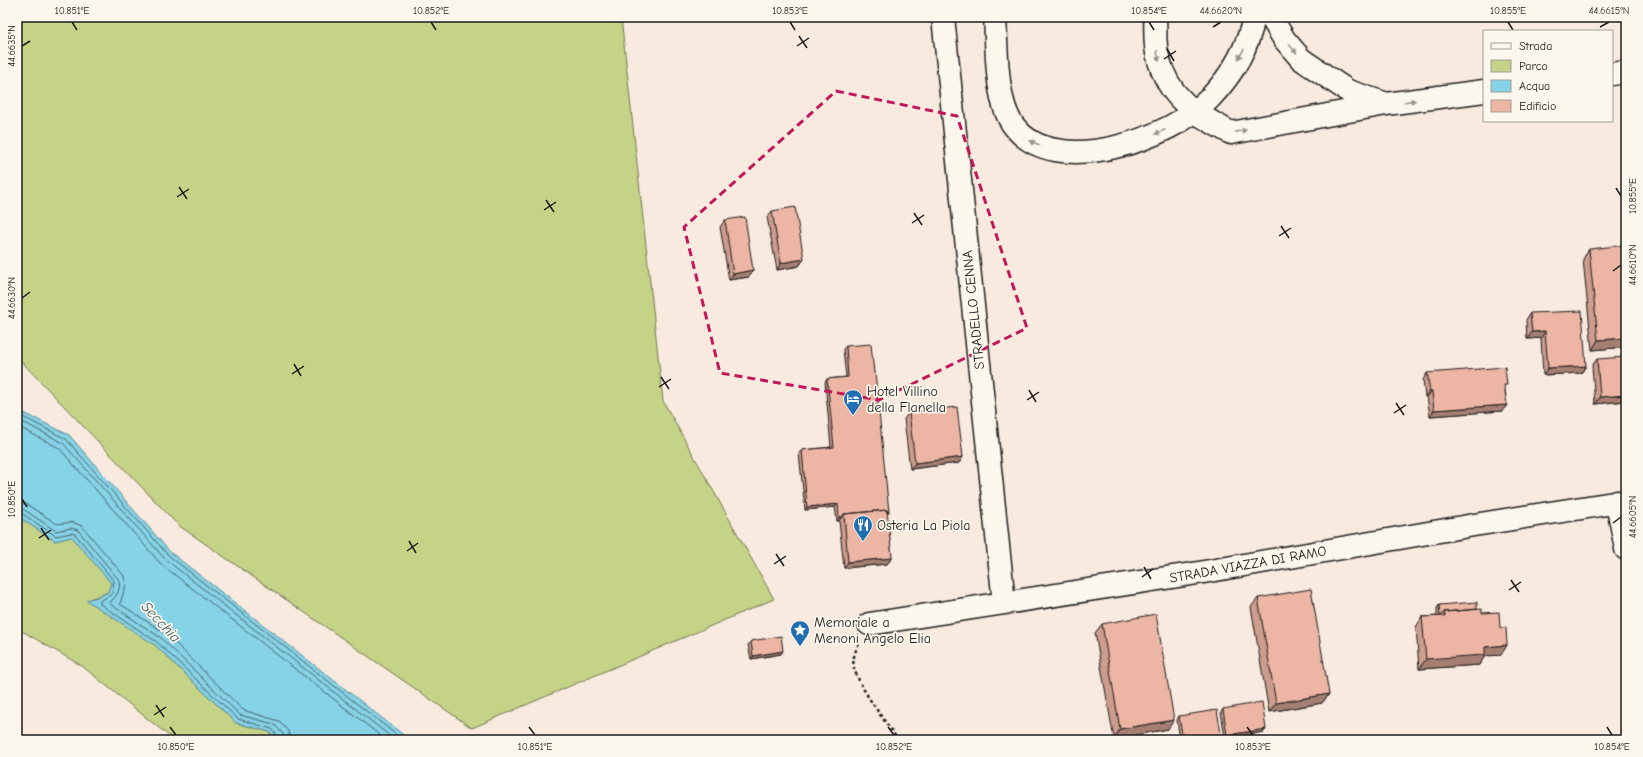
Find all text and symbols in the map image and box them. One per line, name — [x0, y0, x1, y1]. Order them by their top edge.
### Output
text: 10.851°E — [55, 5, 89, 17]
text: 10.852°E — [413, 5, 449, 17]
text: 10.853°E — [772, 5, 808, 17]
text: 10.854°E — [1131, 5, 1167, 17]
text: 44.6620°N — [1200, 5, 1242, 17]
text: 10.855°E — [1490, 5, 1526, 17]
text: 44.6615°N — [1589, 5, 1629, 17]
text: 44.6635°N — [6, 25, 18, 67]
legend — [1483, 30, 1613, 122]
text: Strada — [1519, 39, 1552, 53]
one-way arrow — [1288, 44, 1297, 54]
one-way arrow — [1238, 48, 1245, 60]
one-way arrow — [1156, 49, 1162, 62]
text: Parco — [1519, 59, 1548, 73]
text: Acqua — [1519, 79, 1550, 93]
one-way arrow — [1404, 98, 1416, 104]
text: Edificio — [1519, 99, 1556, 113]
one-way arrow — [1235, 128, 1247, 134]
one-way arrow — [1155, 129, 1166, 135]
one-way arrow — [1029, 140, 1041, 146]
text: 10.855°E — [1627, 178, 1639, 214]
text: 44.6610°N — [1627, 244, 1639, 286]
street label: STRADELLO CENNA — [959, 250, 988, 370]
text: 44.6630°N — [6, 277, 18, 319]
place label: Hotel Villino della Flanella — [867, 383, 946, 416]
hotel icon: Hotel Villino della Flanella — [842, 388, 864, 416]
text: 10.850°E — [6, 481, 18, 517]
text: 44.6605°N — [1627, 496, 1639, 538]
restaurant icon: Osteria La Piola — [852, 514, 874, 542]
place label: Osteria La Piola — [877, 517, 970, 534]
street label: STRADA VIAZZA DI RAMO — [1168, 542, 1328, 587]
water label: Secchia — [138, 598, 185, 646]
place label: Memoriale a Menoni Angelo Elia — [814, 614, 931, 647]
place icon: Memoriale a Menoni Angelo Elia — [789, 619, 811, 647]
text: 10.850°E — [158, 741, 194, 753]
text: 10.851°E — [518, 741, 552, 753]
text: 10.852°E — [876, 741, 912, 753]
text: 10.853°E — [1235, 741, 1271, 753]
text: 10.854°E — [1594, 741, 1630, 753]

